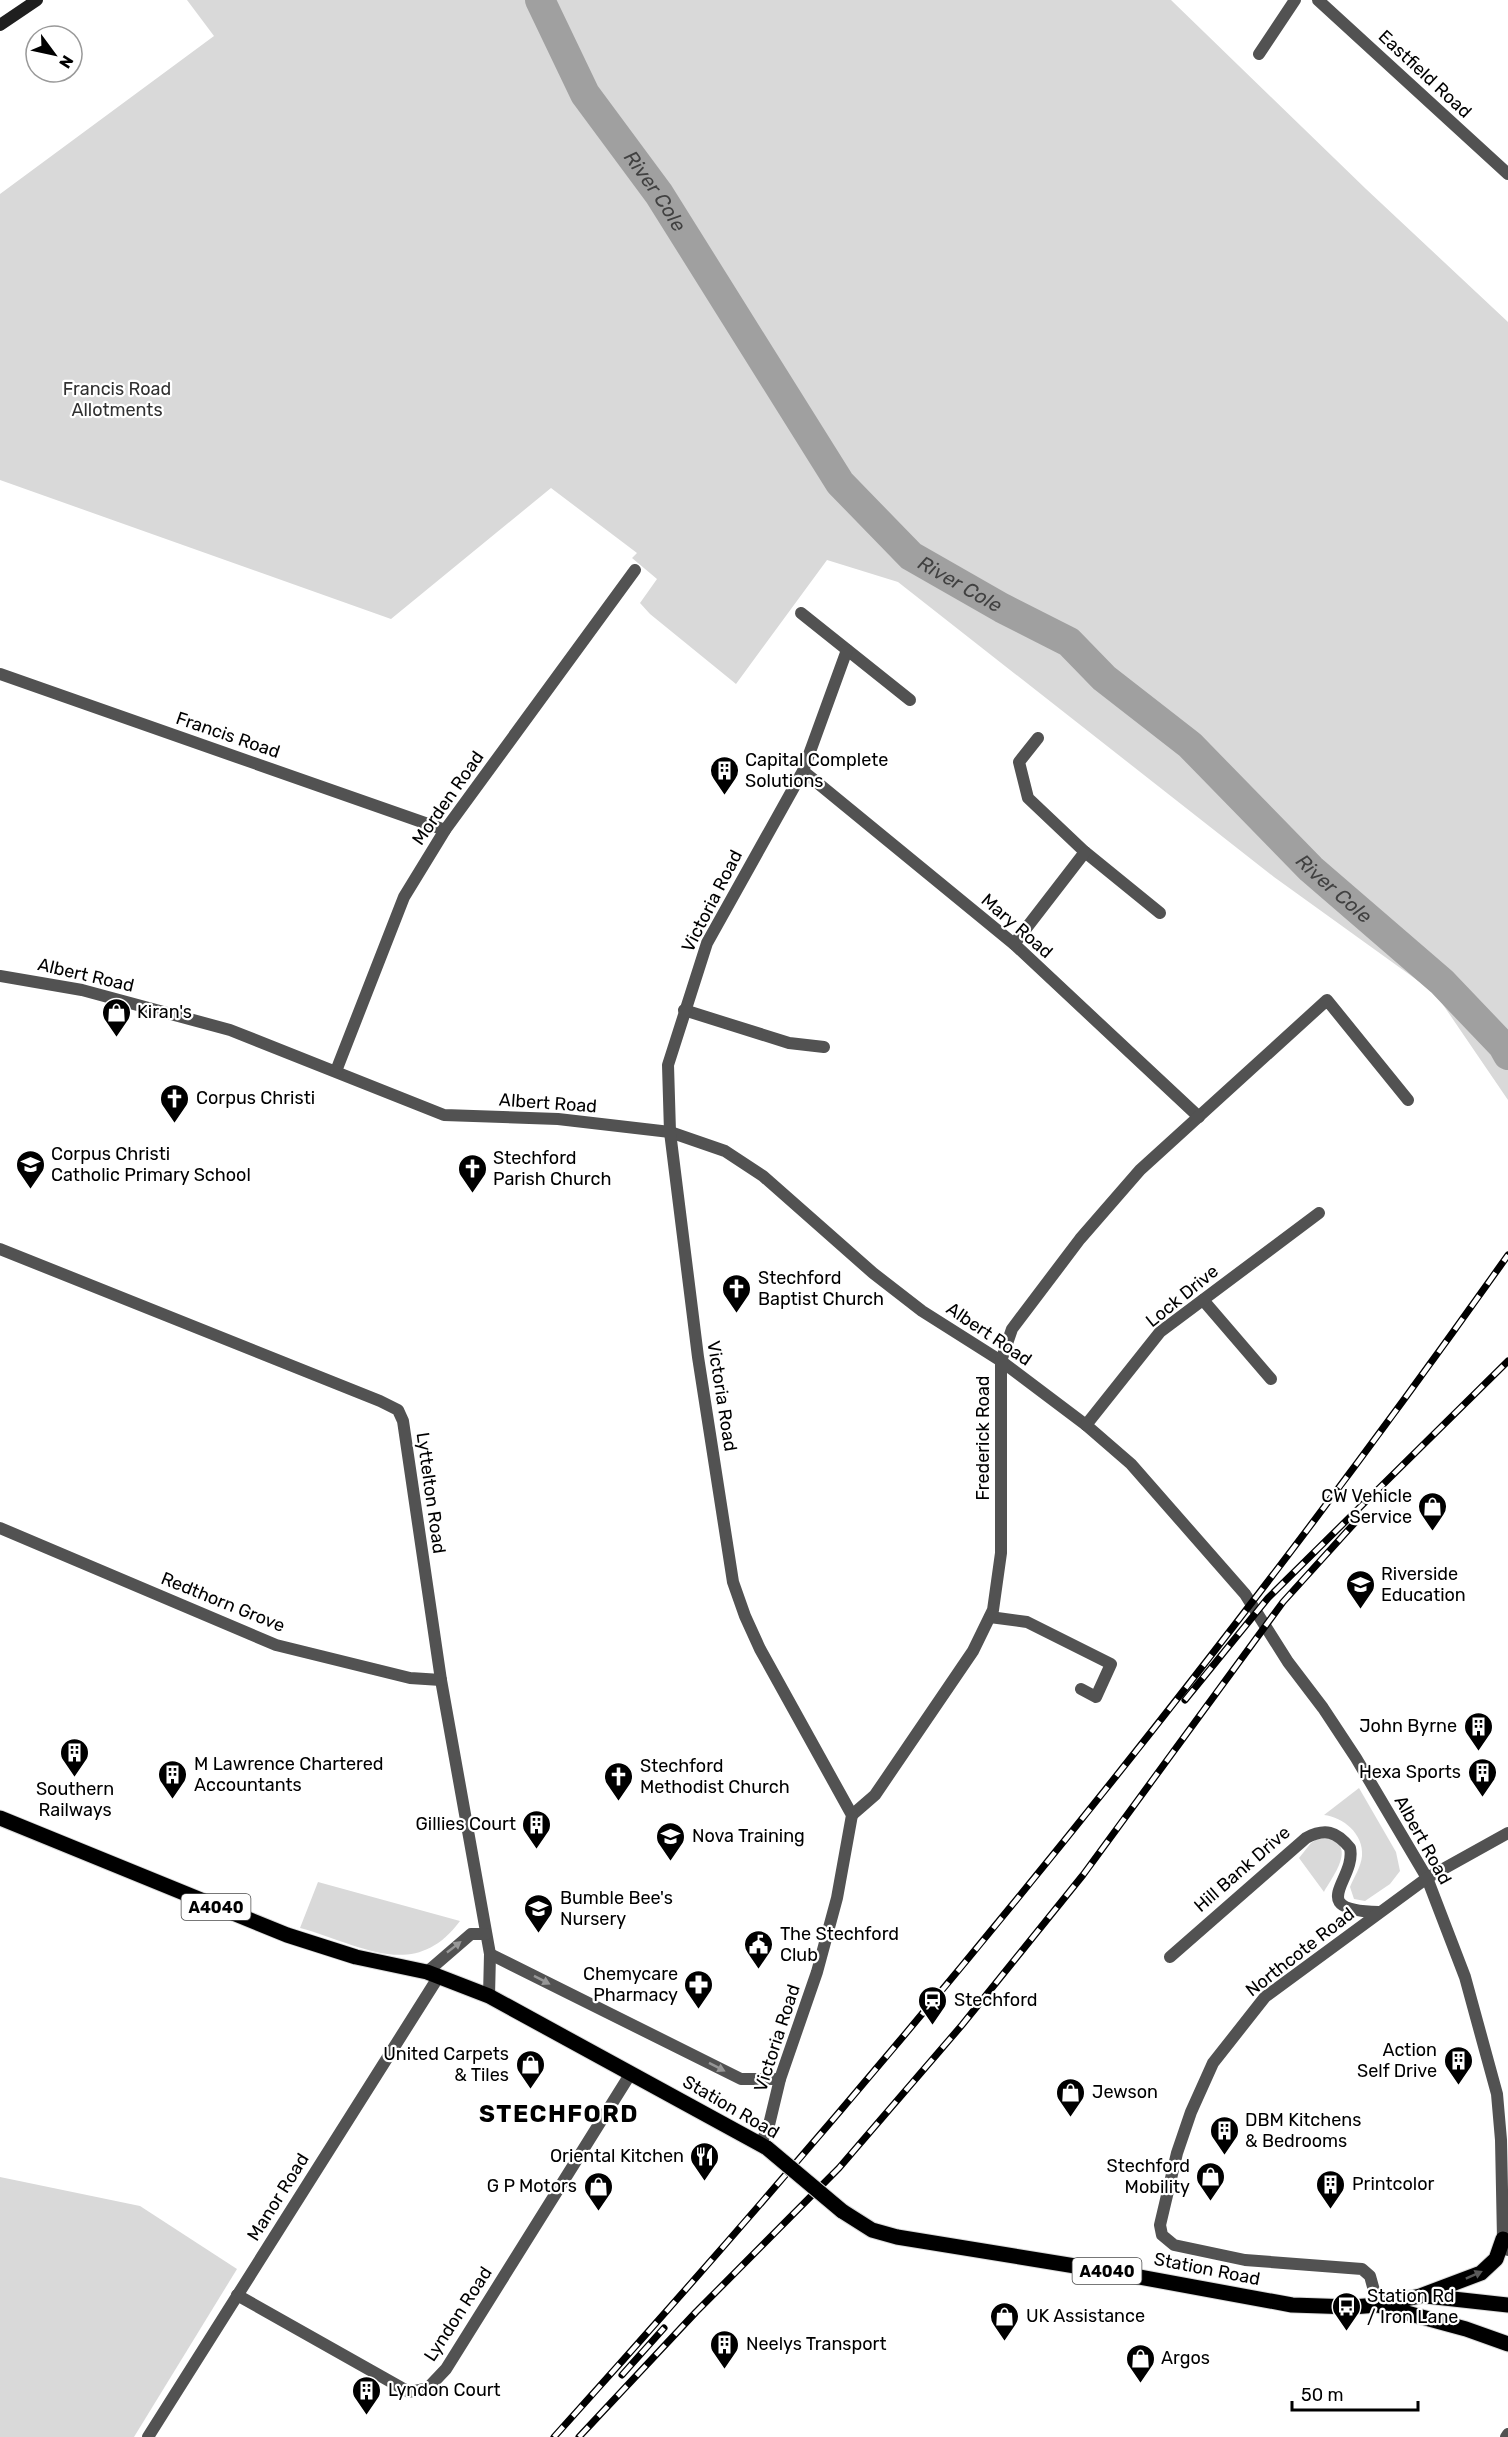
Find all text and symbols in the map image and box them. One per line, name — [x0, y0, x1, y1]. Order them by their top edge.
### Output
north arrow — [24, 24, 84, 84]
street label: Eastfield Road — [1374, 25, 1476, 123]
text: N — [55, 52, 77, 72]
water label: River Cole — [619, 146, 691, 236]
park label: Francis Road Allotments — [63, 378, 171, 421]
water label: River Cole — [914, 551, 1006, 618]
street label: Francis Road — [173, 707, 283, 763]
street label: Morden Road — [407, 747, 489, 849]
place label: Capital Complete Solutions — [745, 749, 888, 792]
building icon: Capital Complete Solutions — [708, 754, 740, 796]
street label: Victoria Road — [677, 846, 747, 956]
water label: River Cole — [1291, 849, 1377, 928]
street label: Mary Road — [977, 889, 1057, 963]
street label: Albert Road — [36, 953, 136, 997]
shop icon: Kiran's — [100, 996, 132, 1038]
place label: Kiran's — [137, 1001, 192, 1023]
church icon: Corpus Christi — [159, 1082, 191, 1124]
place label: Corpus Christi — [196, 1087, 315, 1109]
street label: Albert Road — [498, 1089, 598, 1117]
place label: Corpus Christi Catholic Primary School — [51, 1143, 251, 1186]
place label: Stechford Parish Church — [493, 1147, 611, 1190]
school or university icon: Corpus Christi Catholic Primary School — [14, 1148, 46, 1190]
church icon: Stechford Parish Church — [456, 1152, 488, 1194]
street label: Lock Drive — [1141, 1260, 1223, 1332]
place label: Stechford Baptist Church — [758, 1267, 884, 1310]
church icon: Stechford Baptist Church — [721, 1272, 753, 1314]
street label: Albert Road — [942, 1297, 1036, 1371]
street label: Victoria Road — [702, 1339, 742, 1453]
street label: Frederick Road — [972, 1375, 994, 1501]
street label: Lyttelton Road — [412, 1431, 450, 1555]
place label: CW Vehicle Service — [1321, 1485, 1412, 1528]
shop icon: CW Vehicle Service — [1417, 1490, 1449, 1532]
place label: Riverside Education — [1381, 1563, 1466, 1606]
street label: Redthorn Grove — [158, 1567, 288, 1637]
school or university icon: Riverside Education — [1344, 1568, 1376, 1610]
building icon: John Byrne — [1462, 1710, 1494, 1752]
place label: John Byrne — [1359, 1715, 1457, 1737]
building icon: Southern Railways — [59, 1736, 91, 1778]
place label: M Lawrence Chartered Accountants — [194, 1753, 384, 1796]
place label: Stechford Methodist Church — [640, 1755, 790, 1798]
building icon: Hexa Sports — [1466, 1756, 1498, 1798]
building icon: M Lawrence Chartered Accountants — [157, 1758, 189, 1800]
church icon: Stechford Methodist Church — [603, 1760, 635, 1802]
place label: Hexa Sports — [1359, 1761, 1461, 1783]
place label: Southern Railways — [36, 1778, 114, 1821]
street label: Albert Road — [1390, 1792, 1456, 1888]
building icon: Gillies Court — [521, 1808, 553, 1850]
place label: Gillies Court — [416, 1813, 516, 1835]
school or university icon: Nova Training — [655, 1820, 687, 1862]
street label: Hill Bank Drive — [1189, 1821, 1295, 1917]
place label: Nova Training — [692, 1825, 805, 1847]
place label: Bumble Bee's Nursery — [560, 1887, 673, 1930]
school or university icon: Bumble Bee's Nursery — [523, 1892, 555, 1934]
road number: A4040 — [182, 1894, 250, 1920]
street label: Northcote Road — [1241, 1903, 1359, 2001]
place label: The Stechford Club — [780, 1923, 899, 1966]
public building icon: The Stechford Club — [743, 1928, 775, 1970]
one-way arrow — [446, 1941, 462, 1954]
place label: Chemycare Pharmacy — [583, 1963, 678, 2006]
pharmacy icon: Chemycare Pharmacy — [683, 1968, 715, 2010]
one-way arrow — [534, 1975, 551, 1985]
street label: Victoria Road — [749, 1982, 805, 2094]
station icon: Stechford — [917, 1984, 949, 2026]
place label: Stechford — [954, 1989, 1038, 2011]
place label: Action Self Drive — [1357, 2039, 1437, 2082]
place label: United Carpets & Tiles — [383, 2043, 509, 2086]
building icon: Action Self Drive — [1442, 2044, 1474, 2086]
shop icon: United Carpets & Tiles — [514, 2048, 546, 2090]
one-way arrow — [708, 2062, 725, 2072]
street label: Station Road — [679, 2071, 783, 2143]
shop icon: Jewson — [1055, 2076, 1087, 2118]
place label: Jewson — [1092, 2081, 1158, 2103]
district label: STECHFORD — [479, 2100, 639, 2128]
place label: DBM Kitchens & Bedrooms — [1245, 2109, 1361, 2152]
building icon: DBM Kitchens & Bedrooms — [1208, 2114, 1240, 2156]
restaurant icon: Oriental Kitchen — [689, 2140, 721, 2182]
place label: Oriental Kitchen — [550, 2145, 684, 2167]
street label: Manor Road — [242, 2149, 314, 2245]
place label: Stechford Mobility — [1106, 2155, 1190, 2198]
shop icon: Stechford Mobility — [1195, 2160, 1227, 2202]
building icon: Printcolor — [1315, 2168, 1347, 2210]
shop icon: G P Motors — [582, 2170, 614, 2212]
place label: Printcolor — [1352, 2173, 1435, 2195]
place label: G P Motors — [487, 2175, 577, 2197]
street label: Station Road — [1152, 2248, 1262, 2290]
road number: A4040 — [1072, 2258, 1142, 2284]
street label: Lyndon Road — [419, 2263, 497, 2365]
one-way arrow — [1465, 2270, 1483, 2280]
place label: Station Rd / Iron Lane — [1367, 2285, 1458, 2328]
bus stop icon: Station Rd / Iron Lane — [1330, 2290, 1362, 2332]
shop icon: UK Assistance — [989, 2300, 1021, 2342]
place label: UK Assistance — [1026, 2305, 1145, 2327]
building icon: Neelys Transport — [709, 2328, 741, 2370]
place label: Neelys Transport — [746, 2333, 886, 2355]
shop icon: Argos — [1124, 2342, 1156, 2384]
place label: Argos — [1161, 2347, 1210, 2369]
building icon: Lyndon Court — [351, 2374, 383, 2416]
scale bar — [1292, 2374, 1418, 2412]
place label: Lyndon Court — [388, 2379, 501, 2401]
text: 50 m — [1301, 2384, 1344, 2406]

